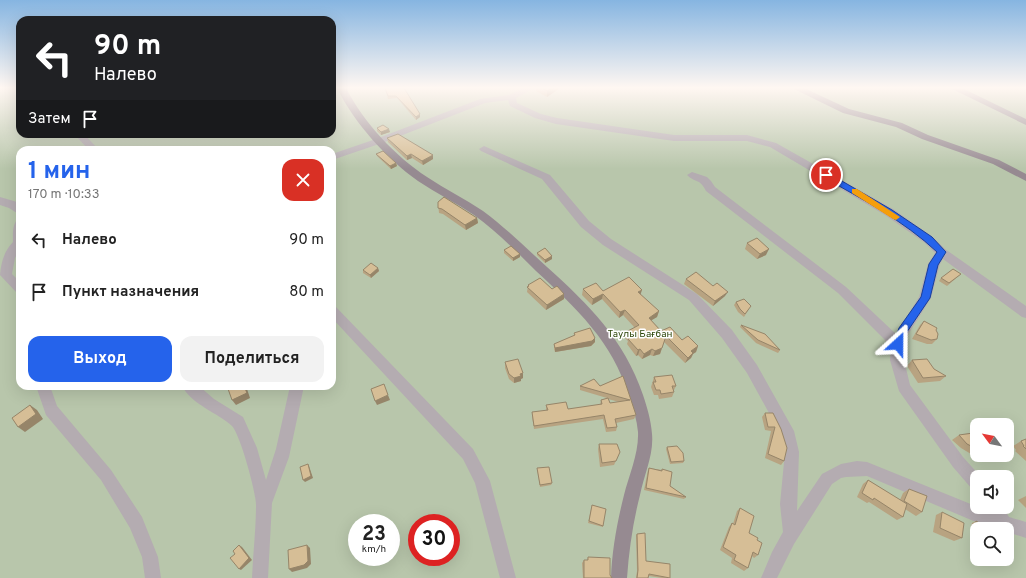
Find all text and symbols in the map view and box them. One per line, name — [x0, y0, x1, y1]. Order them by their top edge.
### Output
text: 90 m — [94, 29, 161, 65]
icon: left — [28, 32, 80, 84]
text: Налево — [94, 64, 157, 87]
icon: arrive — [79, 108, 101, 130]
text: Затем — [28, 110, 71, 129]
text: 1 мин — [28, 157, 90, 187]
pin — [809, 158, 843, 192]
button: close — [282, 159, 324, 201]
icon: arrive — [815, 164, 837, 186]
text: 170 m · 10:33 — [28, 187, 100, 203]
icon: left — [28, 229, 50, 251]
text: Налево — [62, 231, 117, 250]
text: 90 m — [289, 231, 324, 250]
icon: arrive — [28, 281, 50, 303]
text: Пункт назначения — [62, 283, 199, 302]
text: 80 m — [289, 283, 324, 302]
position arrow — [877, 323, 919, 365]
park label: Таулы Бағбан — [607, 328, 673, 341]
button: Выход — [28, 336, 172, 382]
button: Поделиться — [180, 336, 324, 382]
north arrow — [970, 418, 1014, 462]
map controls — [970, 418, 1014, 566]
button: sound — [970, 470, 1014, 514]
speed limit sign: 30 — [408, 514, 460, 566]
text: 23 — [362, 522, 386, 548]
button: search — [970, 522, 1014, 566]
text: km/h — [362, 543, 386, 556]

